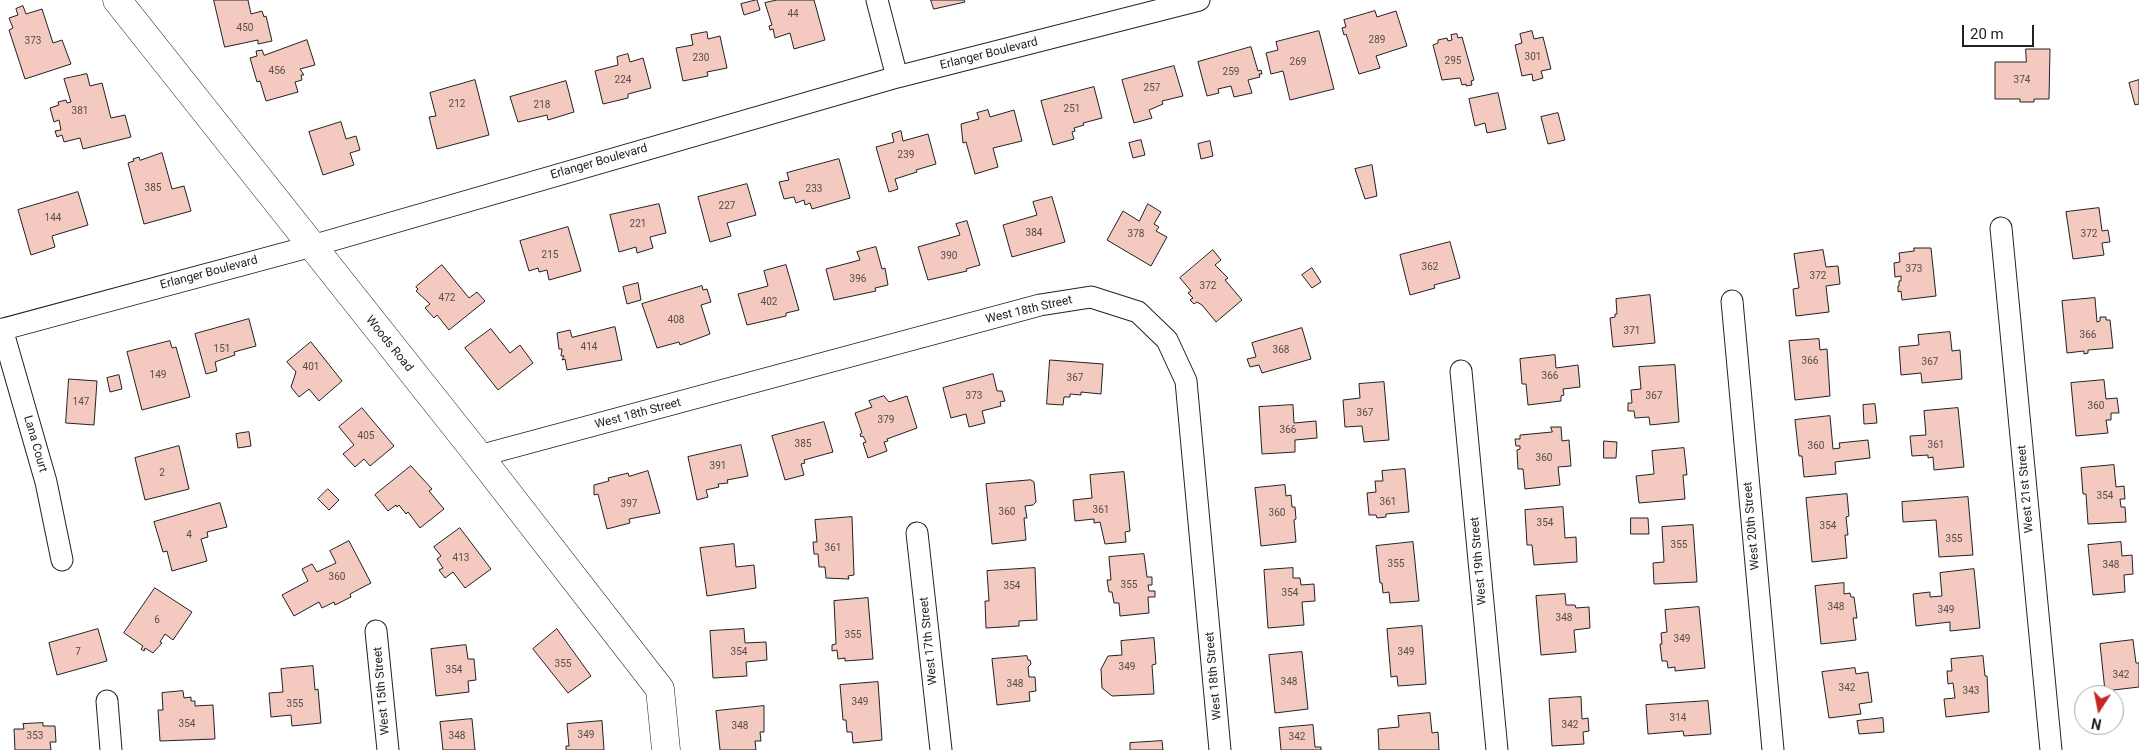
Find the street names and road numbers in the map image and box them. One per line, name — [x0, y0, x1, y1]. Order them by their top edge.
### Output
street label: Erlanger Boulevard — [939, 35, 1039, 73]
street label: Erlanger Boulevard — [549, 141, 649, 183]
street label: Erlanger Boulevard — [159, 253, 259, 293]
street label: West 18th Street — [984, 293, 1074, 327]
street label: Woods Road — [362, 313, 416, 375]
street label: West 18th Street — [593, 396, 683, 432]
street label: Lana Court — [20, 414, 50, 474]
street label: West 21st Street — [2015, 444, 2037, 534]
street label: West 20th Street — [1741, 481, 1763, 571]
street label: West 19th Street — [1468, 516, 1490, 606]
street label: West 17th Street — [917, 596, 941, 686]
street label: West 18th Street — [1203, 631, 1225, 721]
street label: West 15th Street — [371, 646, 393, 736]

